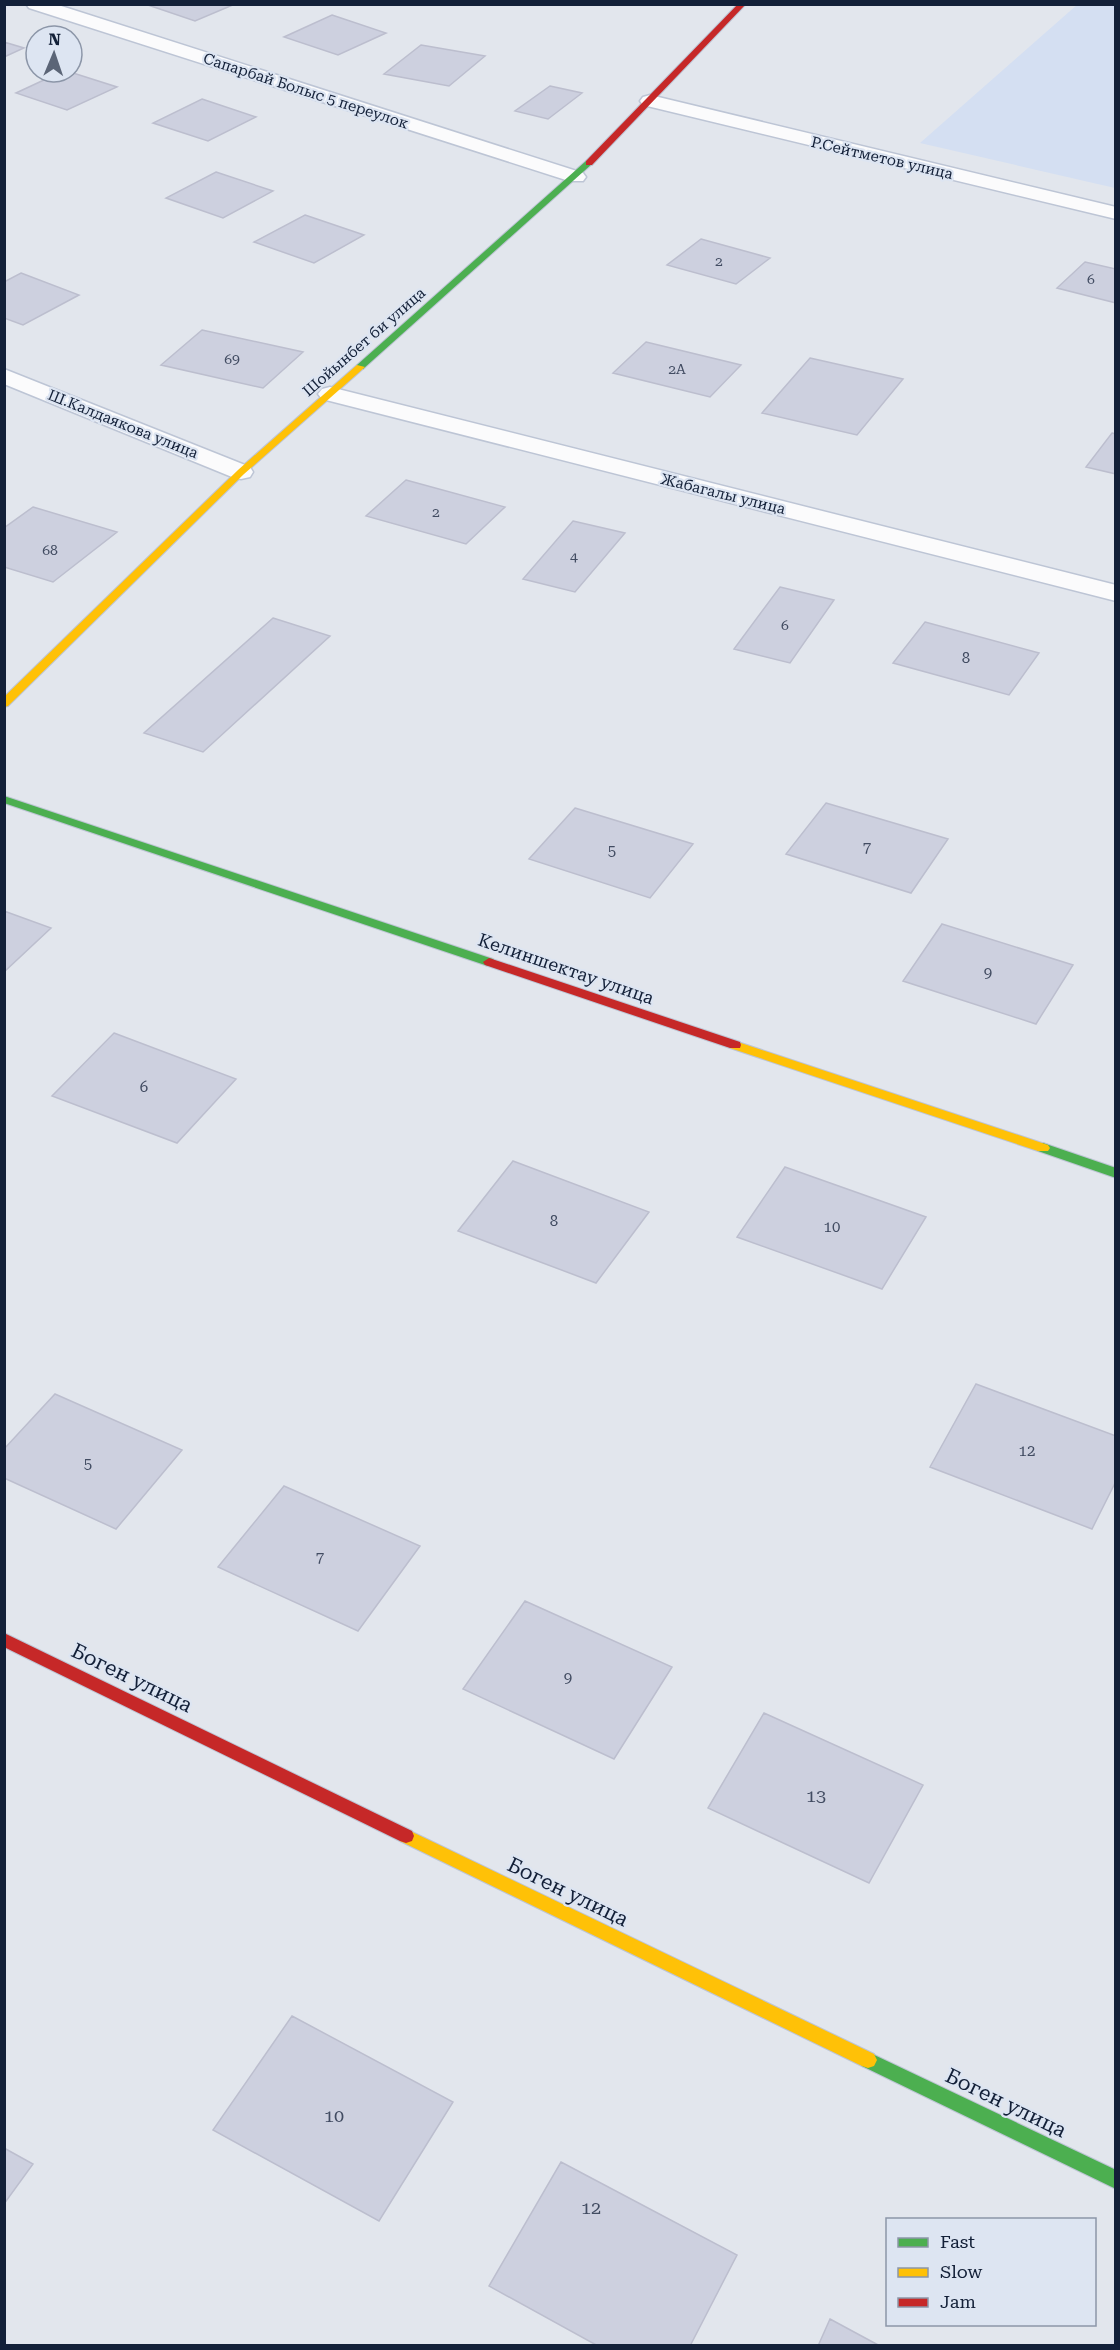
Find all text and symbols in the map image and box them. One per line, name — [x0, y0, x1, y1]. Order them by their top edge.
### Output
north arrow — [24, 24, 84, 84]
text: N — [48, 30, 61, 49]
street label: Сапарбай Болыс 5 переулок — [201, 49, 411, 133]
street label: Р.Сейтметов улица — [809, 133, 955, 183]
house number: 2 — [715, 253, 723, 269]
house number: 6 — [1087, 271, 1095, 287]
street label: Шойынбет би улица — [299, 284, 429, 400]
house number: 69 — [224, 351, 240, 367]
house number: 2A — [668, 361, 686, 377]
street label: Ш.Калдаякова улица — [45, 386, 201, 462]
street label: Жабагалы улица — [659, 470, 787, 518]
house number: 2 — [432, 504, 440, 520]
house number: 68 — [42, 542, 58, 558]
house number: 4 — [570, 548, 578, 564]
house number: 6 — [781, 617, 789, 633]
house number: 8 — [962, 649, 970, 667]
house number: 7 — [863, 838, 871, 856]
house number: 5 — [608, 842, 616, 860]
street label: Келиншектау улица — [476, 929, 657, 1009]
house number: 9 — [984, 964, 992, 982]
house number: 6 — [140, 1078, 148, 1096]
house number: 8 — [550, 1212, 558, 1230]
house number: 10 — [824, 1218, 840, 1236]
house number: 12 — [1019, 1442, 1035, 1460]
house number: 5 — [84, 1455, 92, 1473]
house number: 7 — [316, 1548, 324, 1566]
street label: Боген улица — [68, 1638, 197, 1718]
house number: 9 — [564, 1669, 572, 1687]
house number: 13 — [806, 1785, 826, 1806]
street label: Боген улица — [504, 1852, 633, 1932]
street label: Боген улица — [942, 2063, 1071, 2143]
house number: 10 — [324, 2105, 344, 2126]
house number: 12 — [581, 2197, 601, 2218]
legend — [886, 2218, 1096, 2326]
text: Fast — [940, 2231, 975, 2252]
text: Slow — [940, 2261, 982, 2282]
text: Jam — [940, 2291, 976, 2312]

